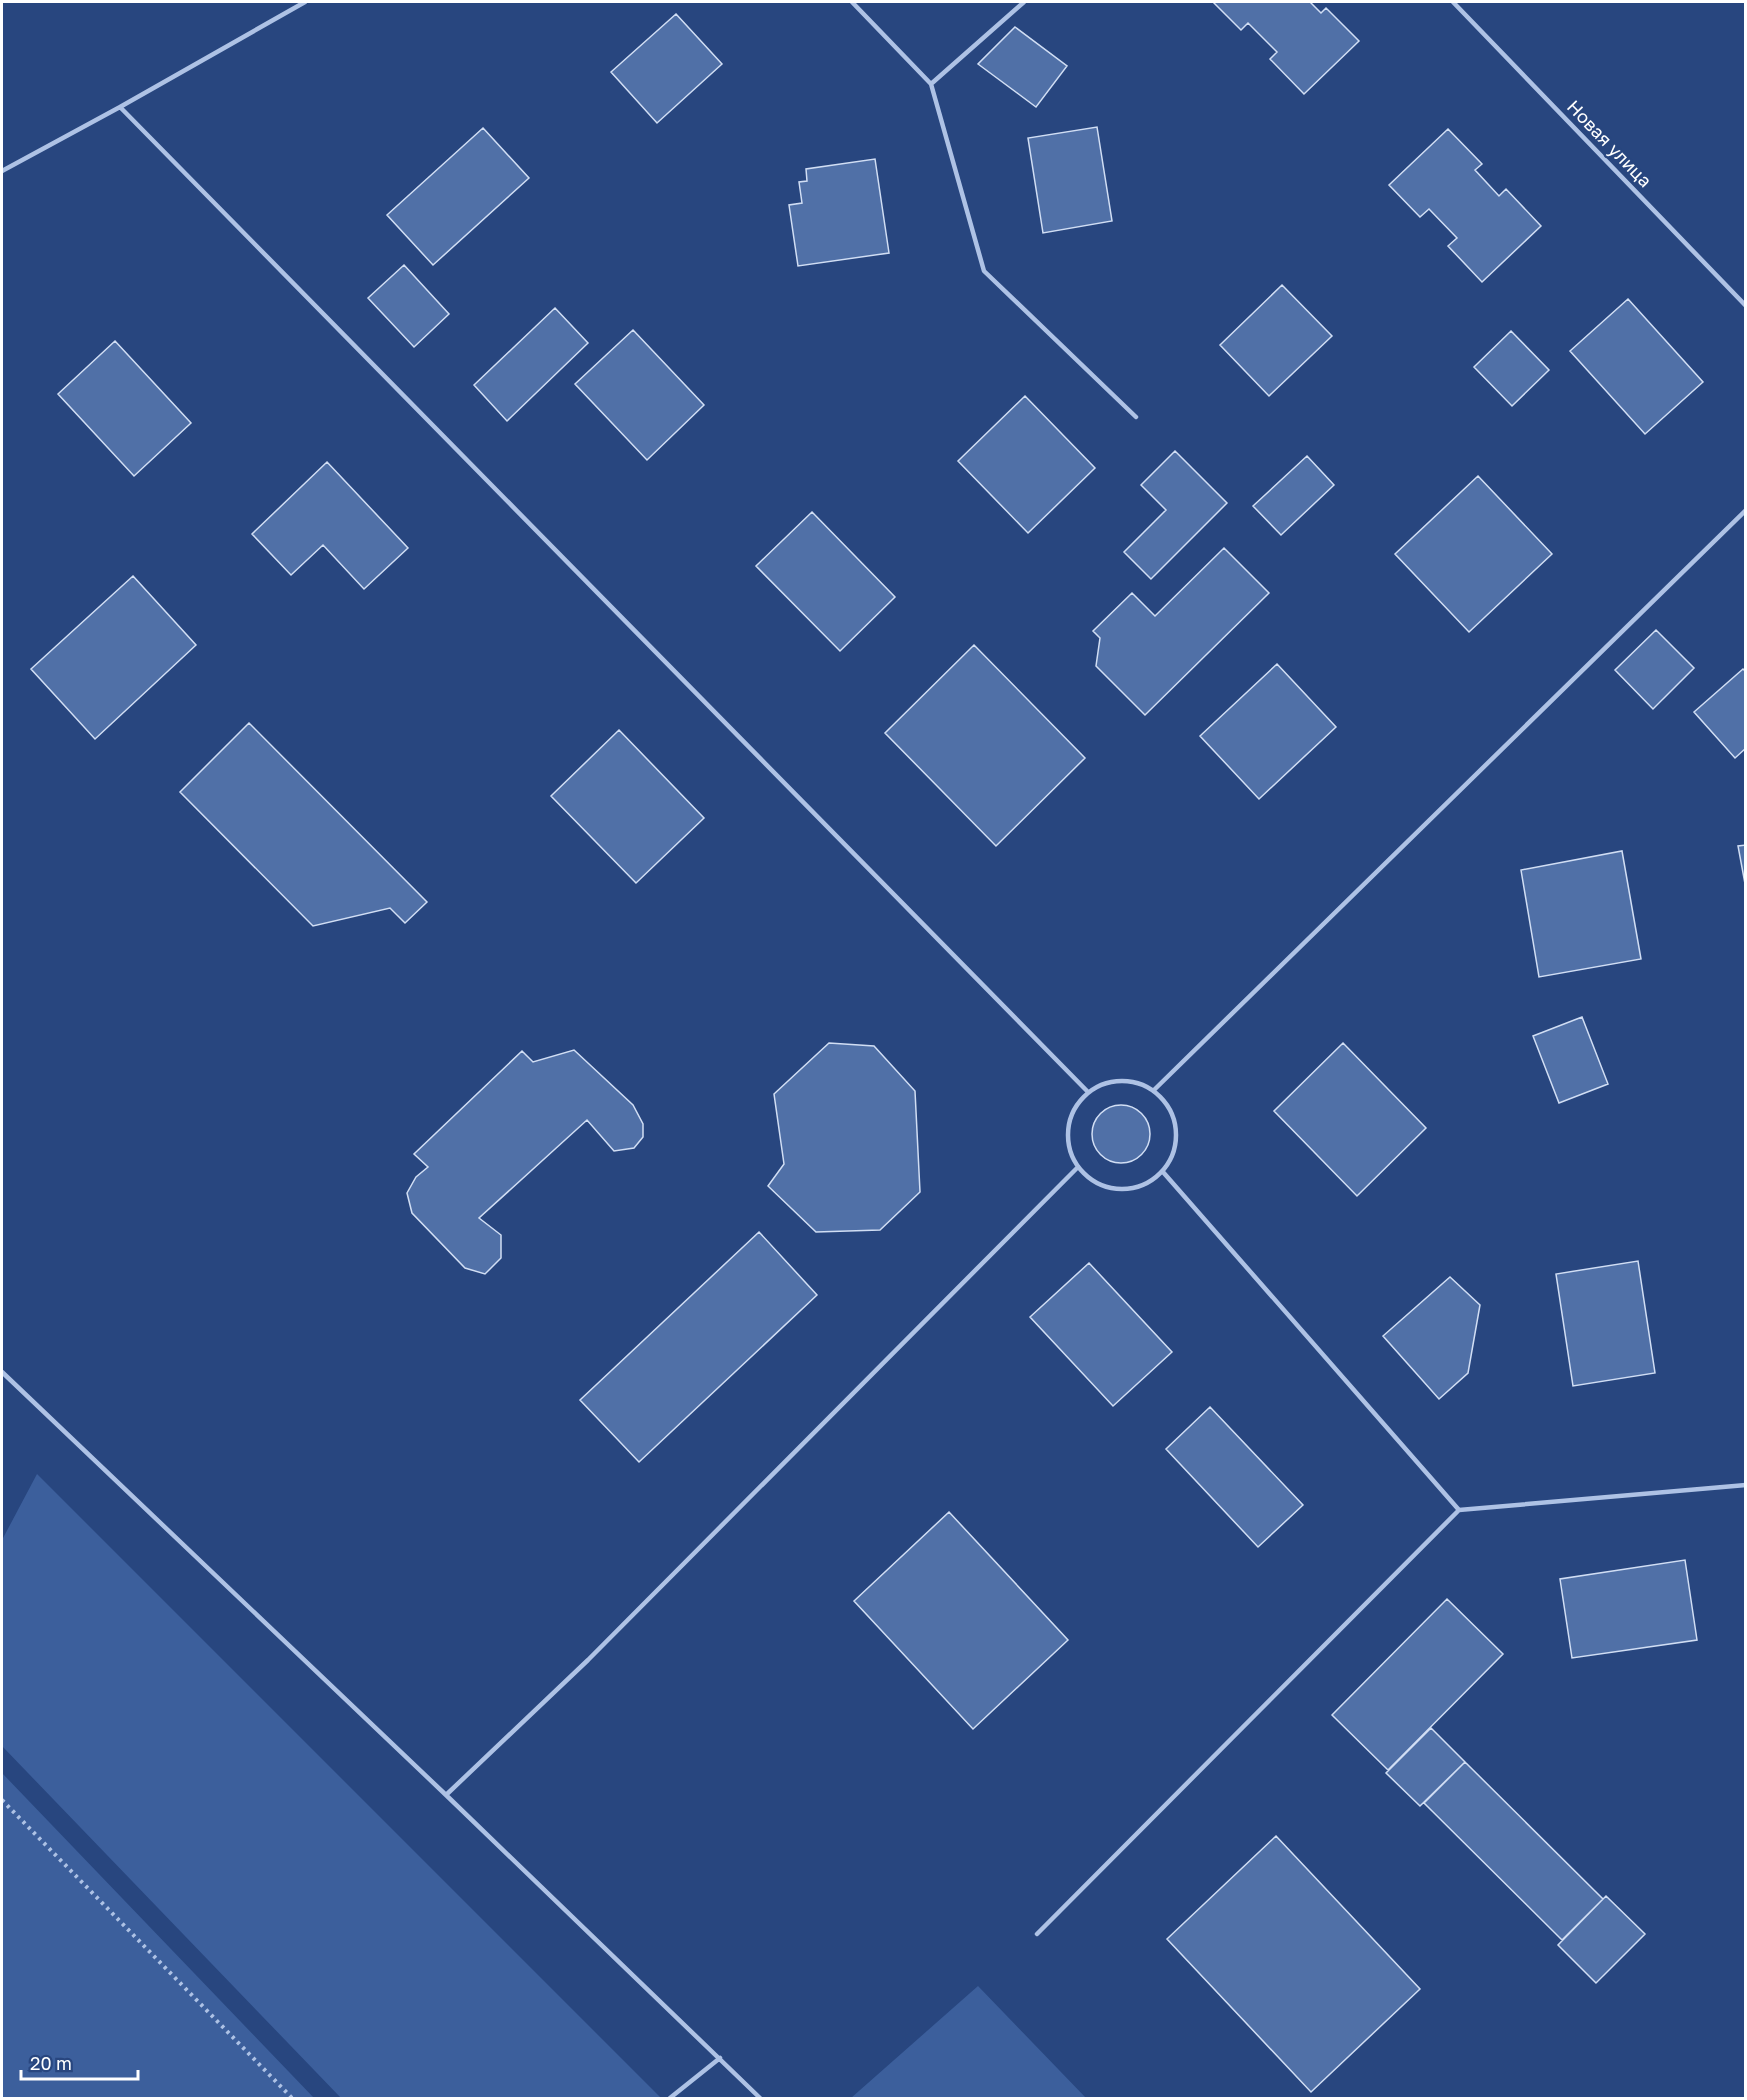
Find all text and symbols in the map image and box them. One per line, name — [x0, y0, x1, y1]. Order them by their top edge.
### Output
street label: Новая улица — [1563, 95, 1657, 191]
scale bar — [21, 2043, 138, 2081]
text: 20 m — [30, 2052, 72, 2074]

